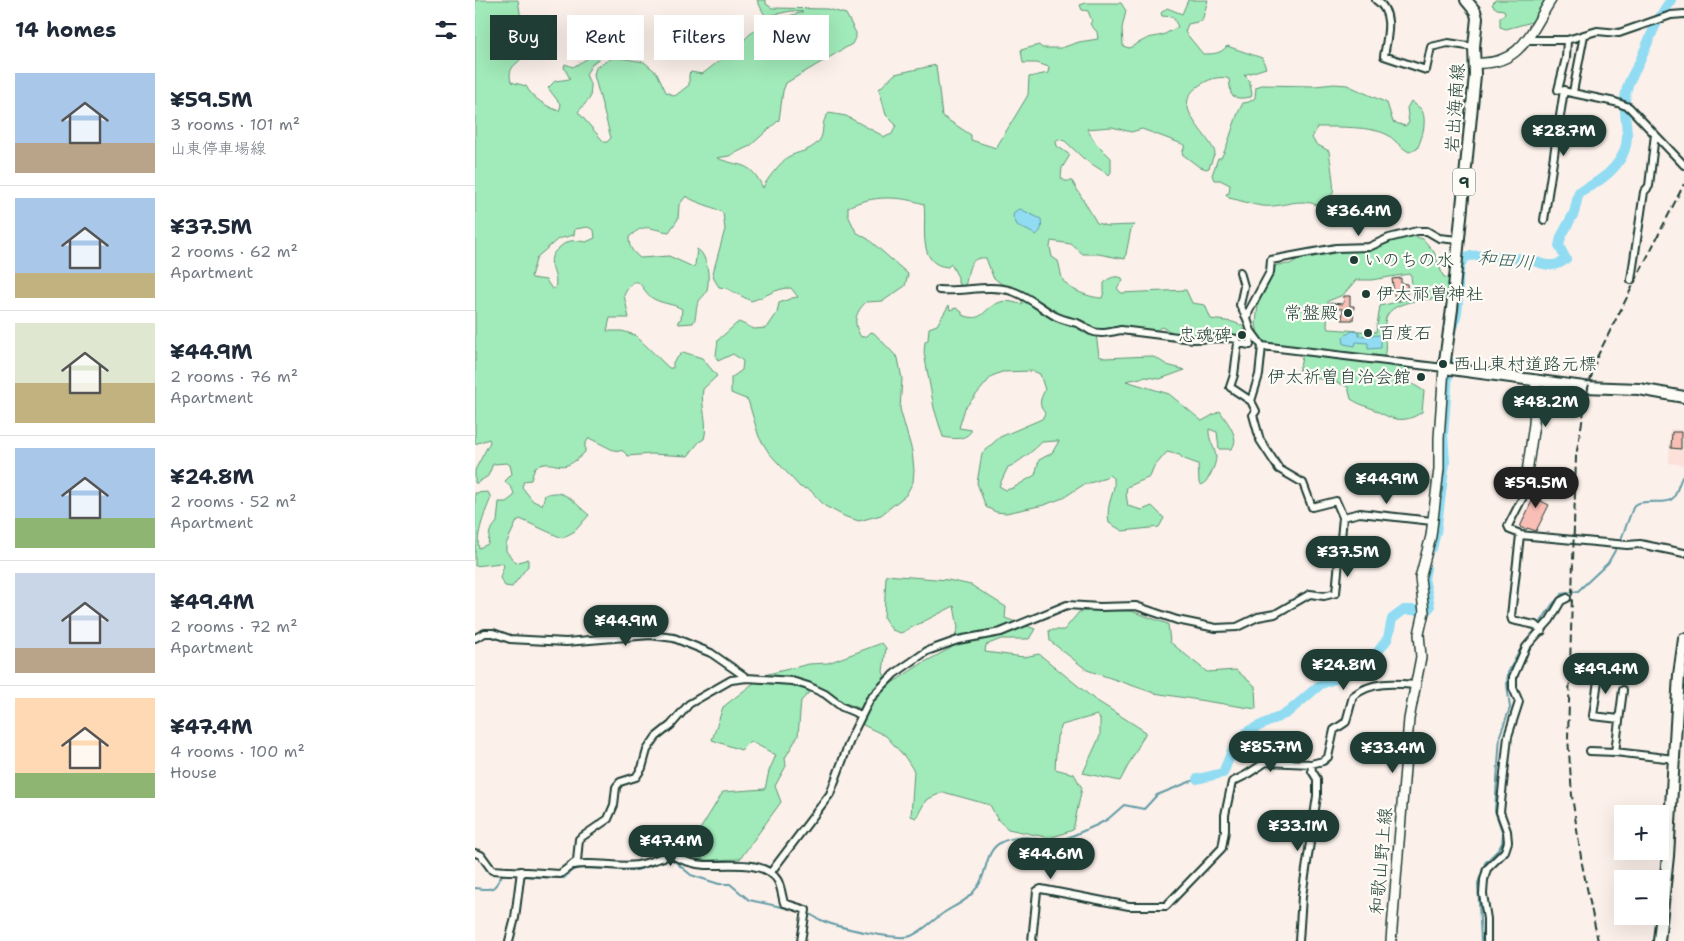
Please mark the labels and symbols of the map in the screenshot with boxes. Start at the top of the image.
street label: 岩出海南線 [1440,62,1470,154]
pin: ¥28.7M [1523,114,1605,157]
road number: 9 [1453,168,1475,196]
pin: ¥36.4M [1318,194,1400,237]
water label: 和田川 [1476,245,1536,275]
place label: いのちの水 [1364,248,1454,272]
marker: いのちの水 [1348,254,1360,266]
place label: 伊太祁曽神社 [1376,282,1484,306]
marker: 伊太祁曽神社 [1360,288,1372,300]
place label: 常盤殿 [1284,301,1338,325]
marker: 常盤殿 [1342,307,1354,319]
place label: 百度石 [1378,321,1432,345]
place label: 忠魂碑 [1178,323,1232,347]
marker: 百度石 [1362,327,1374,339]
marker: 忠魂碑 [1236,329,1248,341]
place label: 西山東村道路元標 [1453,352,1597,376]
marker: 西山東村道路元標 [1437,358,1449,370]
place label: 伊太祈曽自治会館 [1267,365,1411,389]
marker: 伊太祈曽自治会館 [1415,371,1427,383]
pin: ¥48.2M [1505,386,1587,428]
pin: ¥44.9M [1346,462,1428,505]
pin: ¥59.5M [1495,466,1577,509]
pin: ¥37.5M [1307,536,1389,578]
pin: ¥44.9M [585,604,667,647]
pin: ¥24.8M [1303,648,1385,691]
pin: ¥49.4M [1565,652,1647,695]
pin: ¥85.7M [1230,730,1312,773]
pin: ¥33.4M [1352,732,1434,774]
street label: 和歌山野上線 [1364,806,1398,916]
pin: ¥33.1M [1257,810,1339,852]
pin: ¥47.4M [630,824,712,867]
pin: ¥44.6M [1010,838,1092,880]

